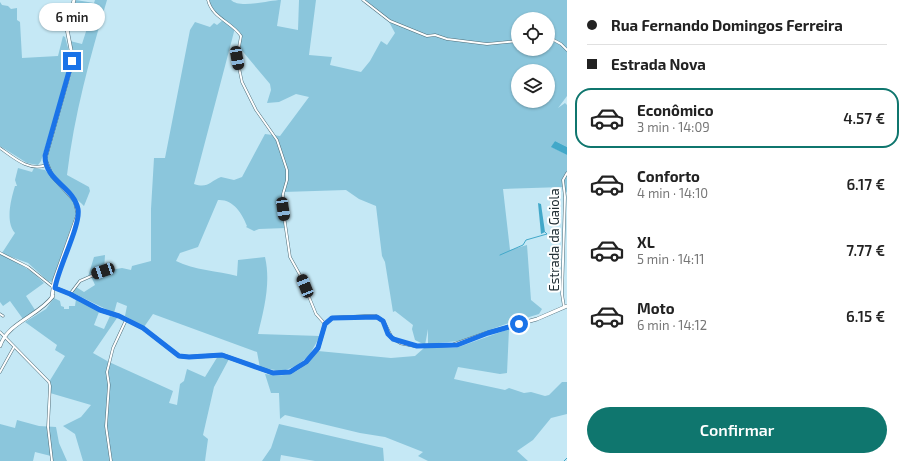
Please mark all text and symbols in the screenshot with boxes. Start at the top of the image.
callout: 6 min [39,3,105,31]
text: 6 min [56,9,88,25]
map controls [511,12,555,108]
button: locate [511,12,555,56]
text: Rua Fernando Domingos Ferreira [611,16,843,34]
car [229,45,245,71]
route end [63,52,81,70]
text: Estrada Nova [611,55,706,73]
button: layers [511,64,555,108]
icon: car [589,100,625,136]
text: Econômico [637,101,714,119]
text: 4.57 € [843,109,885,127]
text: 3 min · 14:09 [637,119,710,135]
icon: car [589,166,625,202]
text: Conforto [637,167,700,185]
text: 6.17 € [846,175,885,193]
text: 4 min · 14:10 [637,185,708,201]
street label: Estrada da Gaiola [546,188,562,292]
car [275,196,291,222]
icon: car [589,232,625,268]
text: XL [637,233,655,251]
text: 7.77 € [846,241,885,259]
text: 5 min · 14:11 [637,251,704,267]
car [90,261,116,281]
car [295,273,315,299]
icon: car [589,298,625,334]
text: Moto [637,299,675,317]
text: 6.15 € [846,307,885,325]
route start [510,315,528,333]
text: 6 min · 14:12 [637,317,707,333]
button: Confirmar [587,407,887,453]

